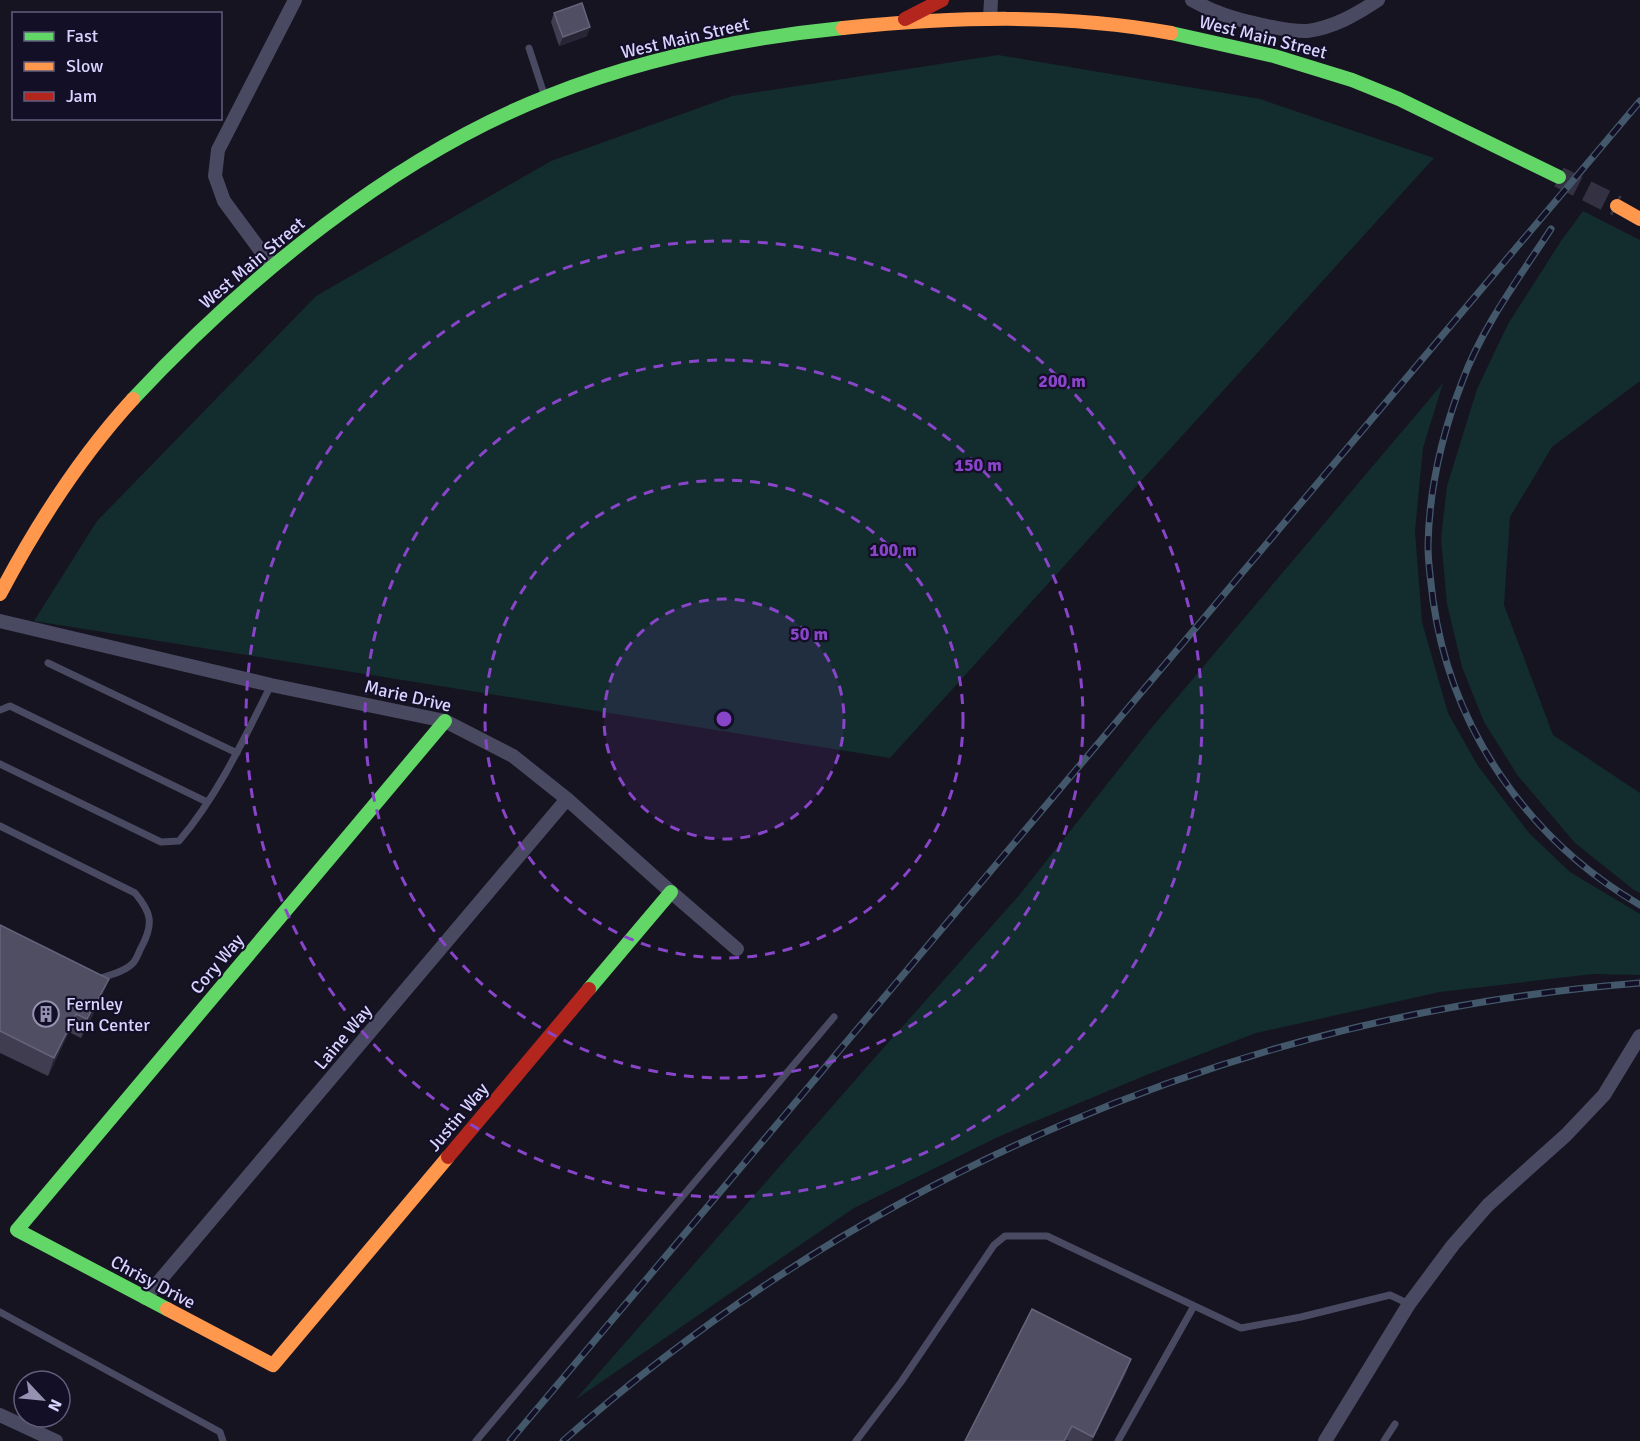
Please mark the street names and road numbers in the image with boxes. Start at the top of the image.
street label: West Main Street [1197,10,1329,64]
street label: West Main Street [619,13,751,63]
street label: West Main Street [195,212,309,314]
street label: Marie Drive [362,675,454,717]
street label: Cory Way [186,929,249,998]
street label: Laine Way [310,1000,377,1074]
street label: Justin Way [423,1078,493,1156]
street label: Chrisy Drive [107,1250,199,1314]

